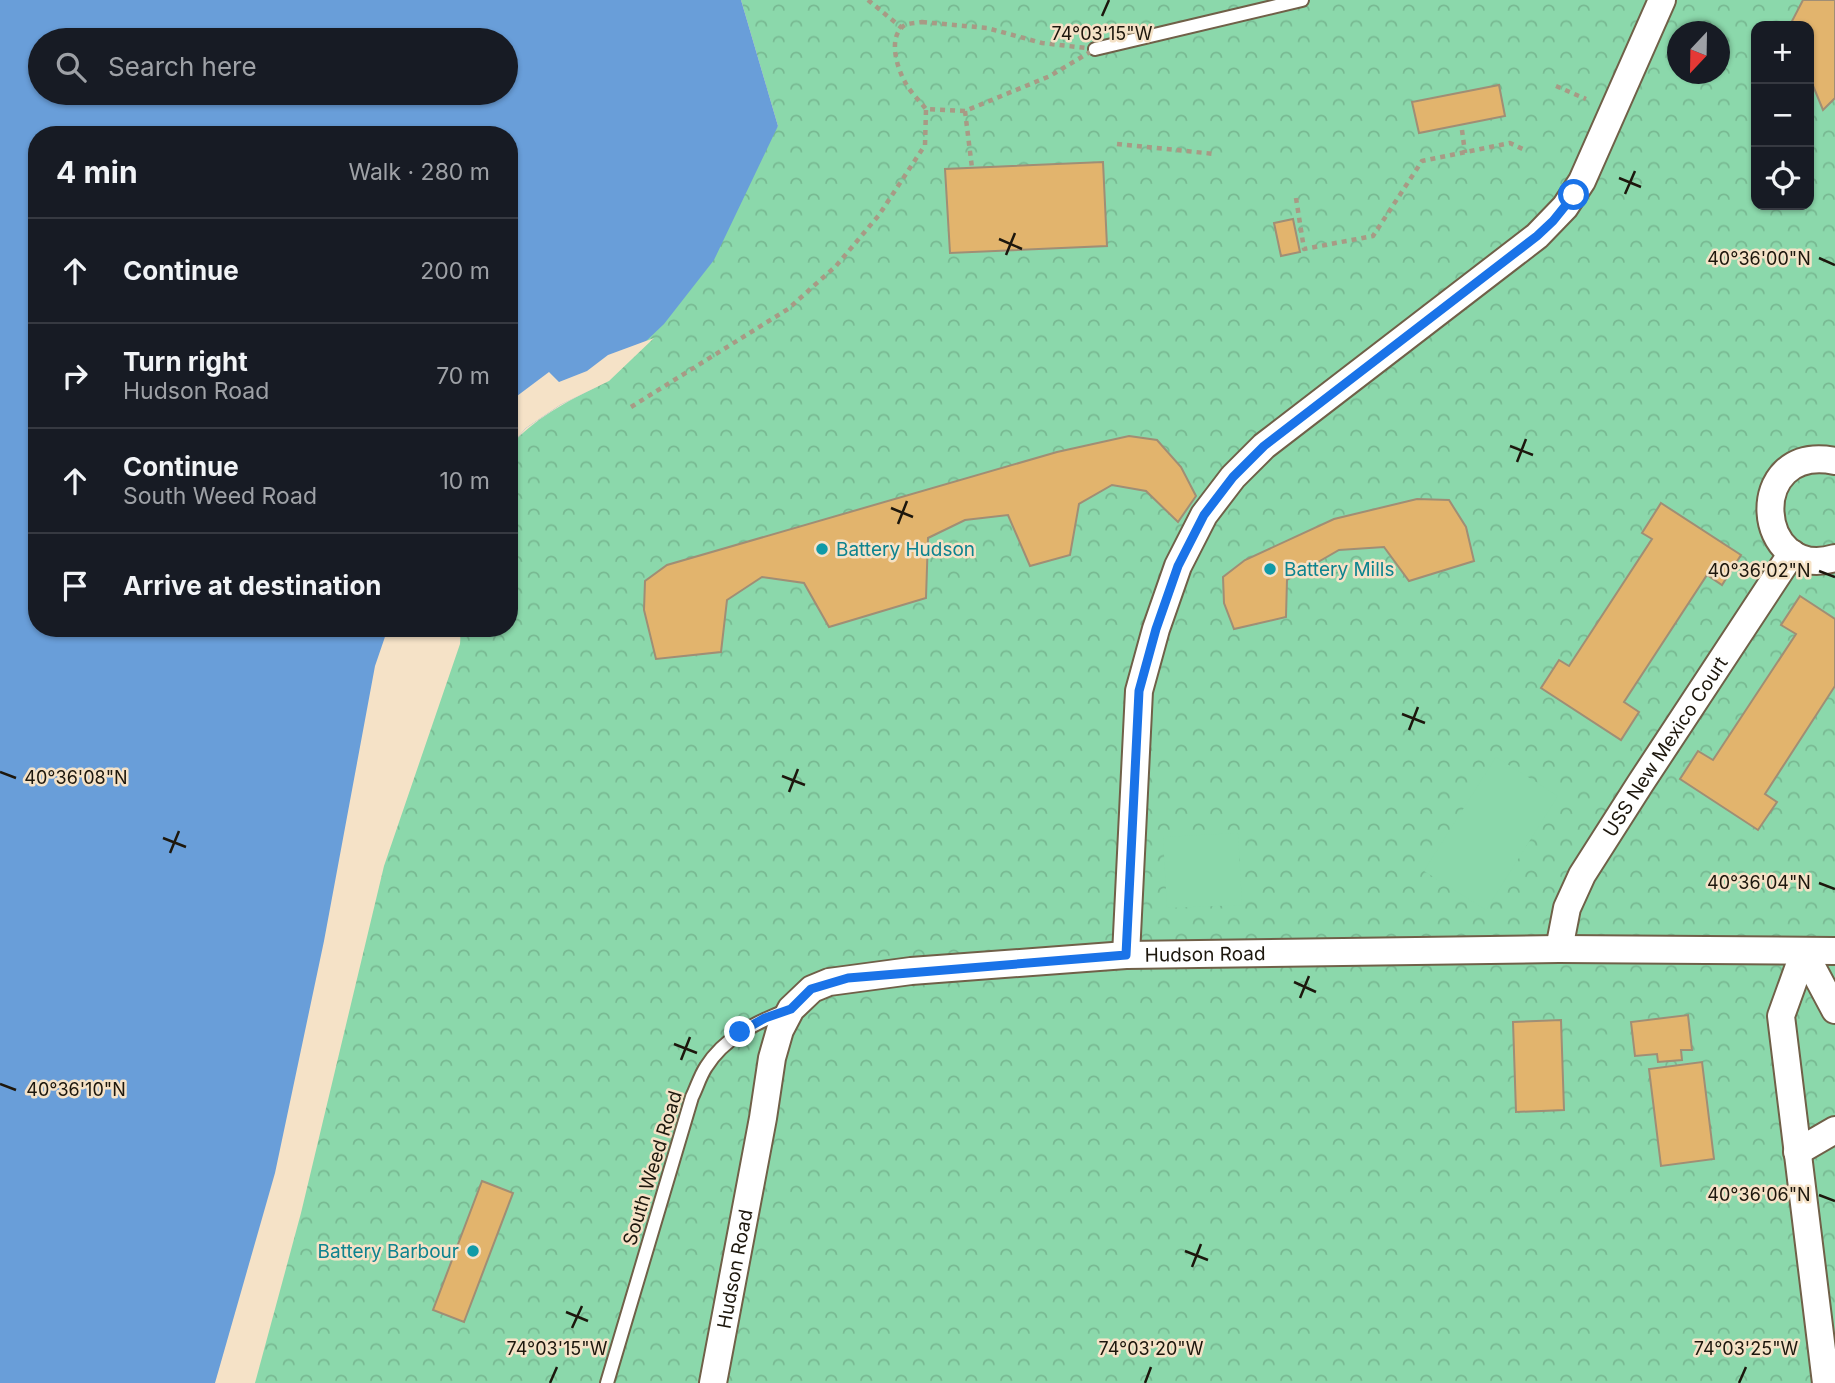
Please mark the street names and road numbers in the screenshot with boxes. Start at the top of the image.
street label: USS New Mexico Court [1598,652,1733,841]
street label: Hudson Road [1145,942,1266,967]
street label: South Weed Road [618,1088,687,1248]
street label: Hudson Road [712,1208,758,1331]

